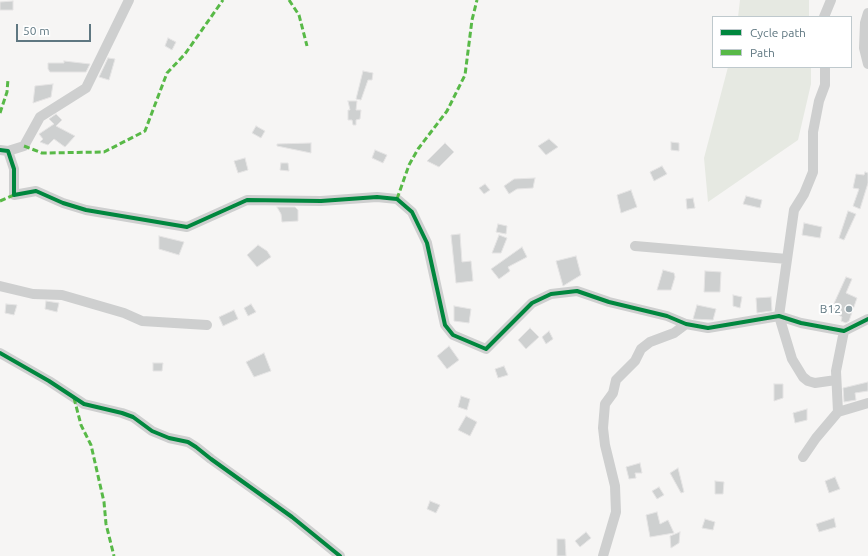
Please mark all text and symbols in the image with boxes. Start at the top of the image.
scale bar [18,16,93,42]
legend [712,16,852,68]
text: 50 m [23,24,50,37]
text: Cycle path [750,26,806,39]
text: Path [750,46,775,59]
place label: B12 [820,302,841,316]
marker: B12 [844,304,854,314]

